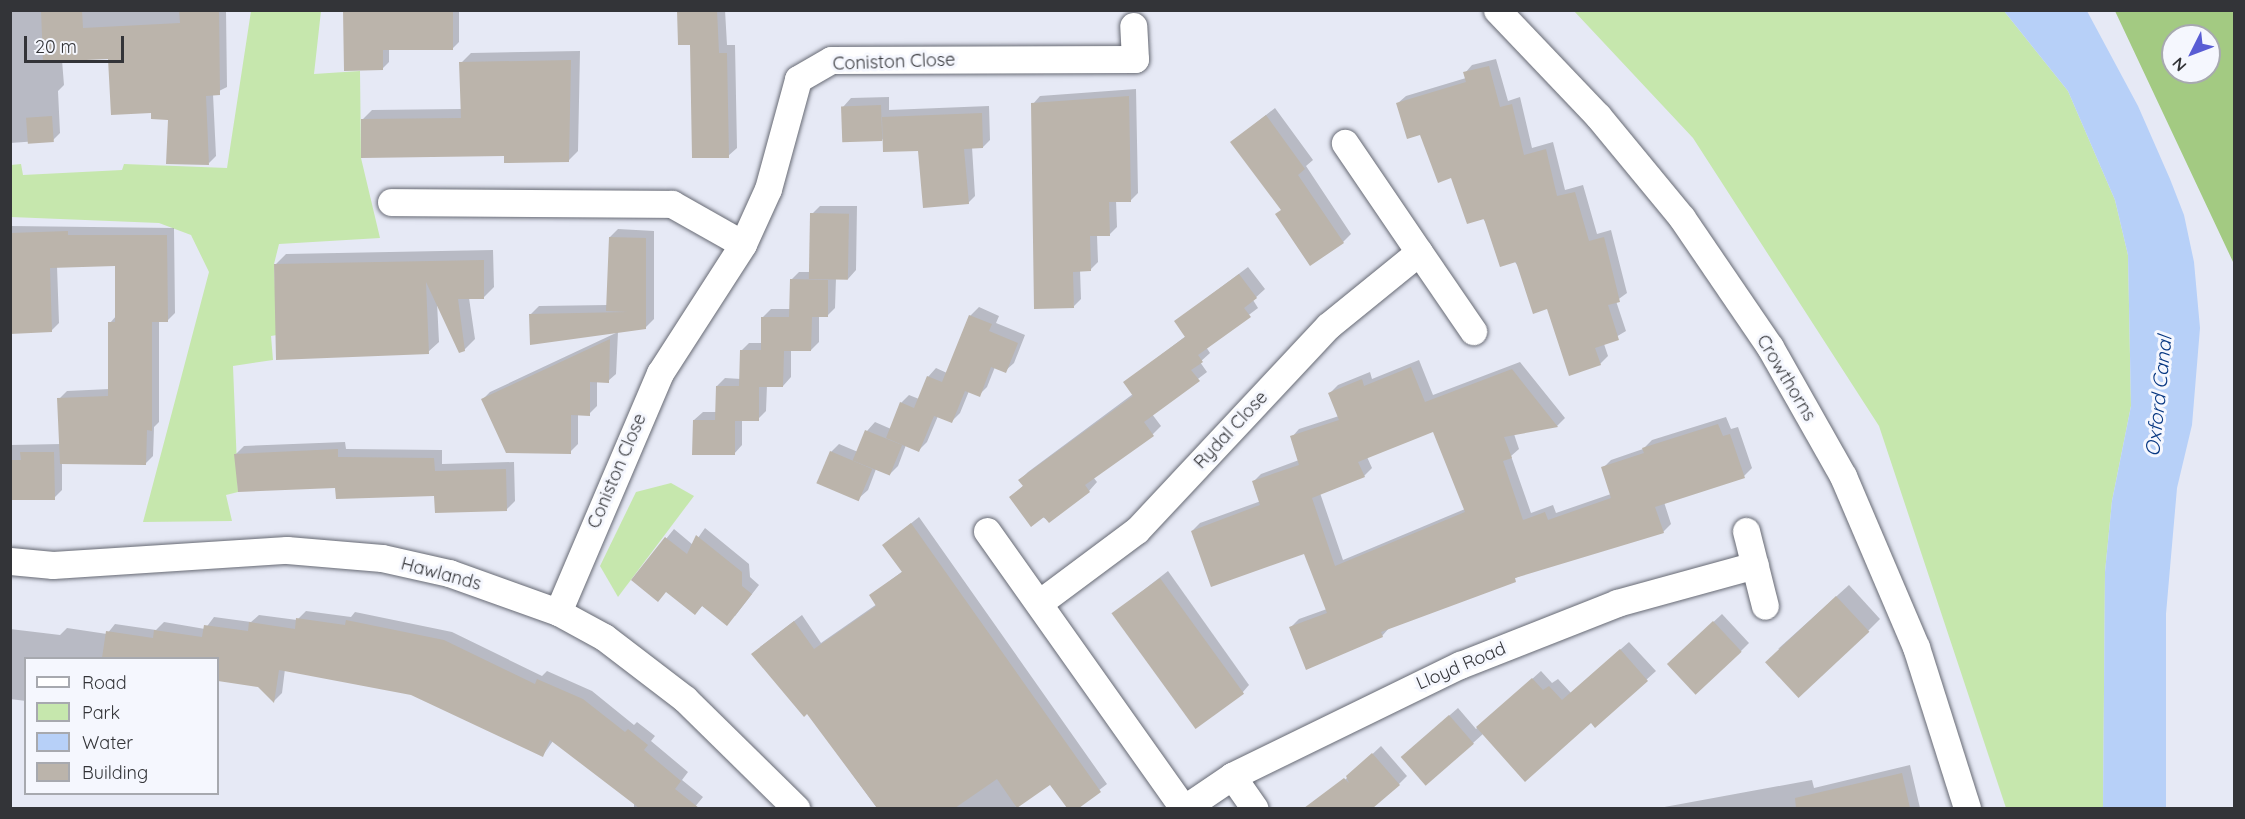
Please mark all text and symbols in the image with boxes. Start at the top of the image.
scale bar [27,24,128,62]
north arrow [2161,24,2221,84]
text: 20 m [35,35,77,58]
street label: Coniston Close [832,49,956,75]
text: N [2168,54,2190,76]
street label: Crowthorns [1752,331,1820,425]
water label: Oxford Canal [2140,334,2176,458]
street label: Rydal Close [1190,387,1272,473]
street label: Coniston Close [583,410,651,532]
street label: Hawlands [399,553,483,595]
street label: Lloyd Road [1413,637,1509,695]
legend [24,657,219,795]
text: Road [82,671,127,694]
text: Park [82,701,120,724]
text: Water [82,731,133,754]
text: Building [82,761,148,784]

